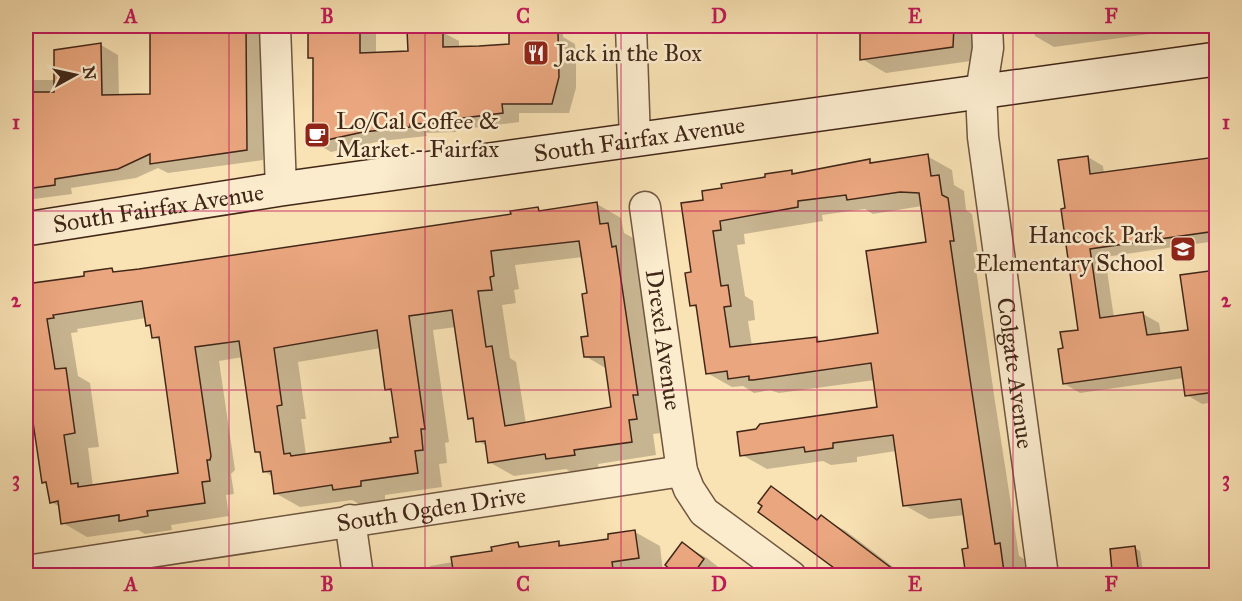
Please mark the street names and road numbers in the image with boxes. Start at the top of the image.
street label: South Fairfax Avenue [532,110,747,169]
street label: South Fairfax Avenue [51,177,266,240]
street label: Drexel Avenue [639,267,688,412]
street label: Colgate Avenue [990,296,1040,451]
street label: South Ogden Drive [335,480,528,538]

